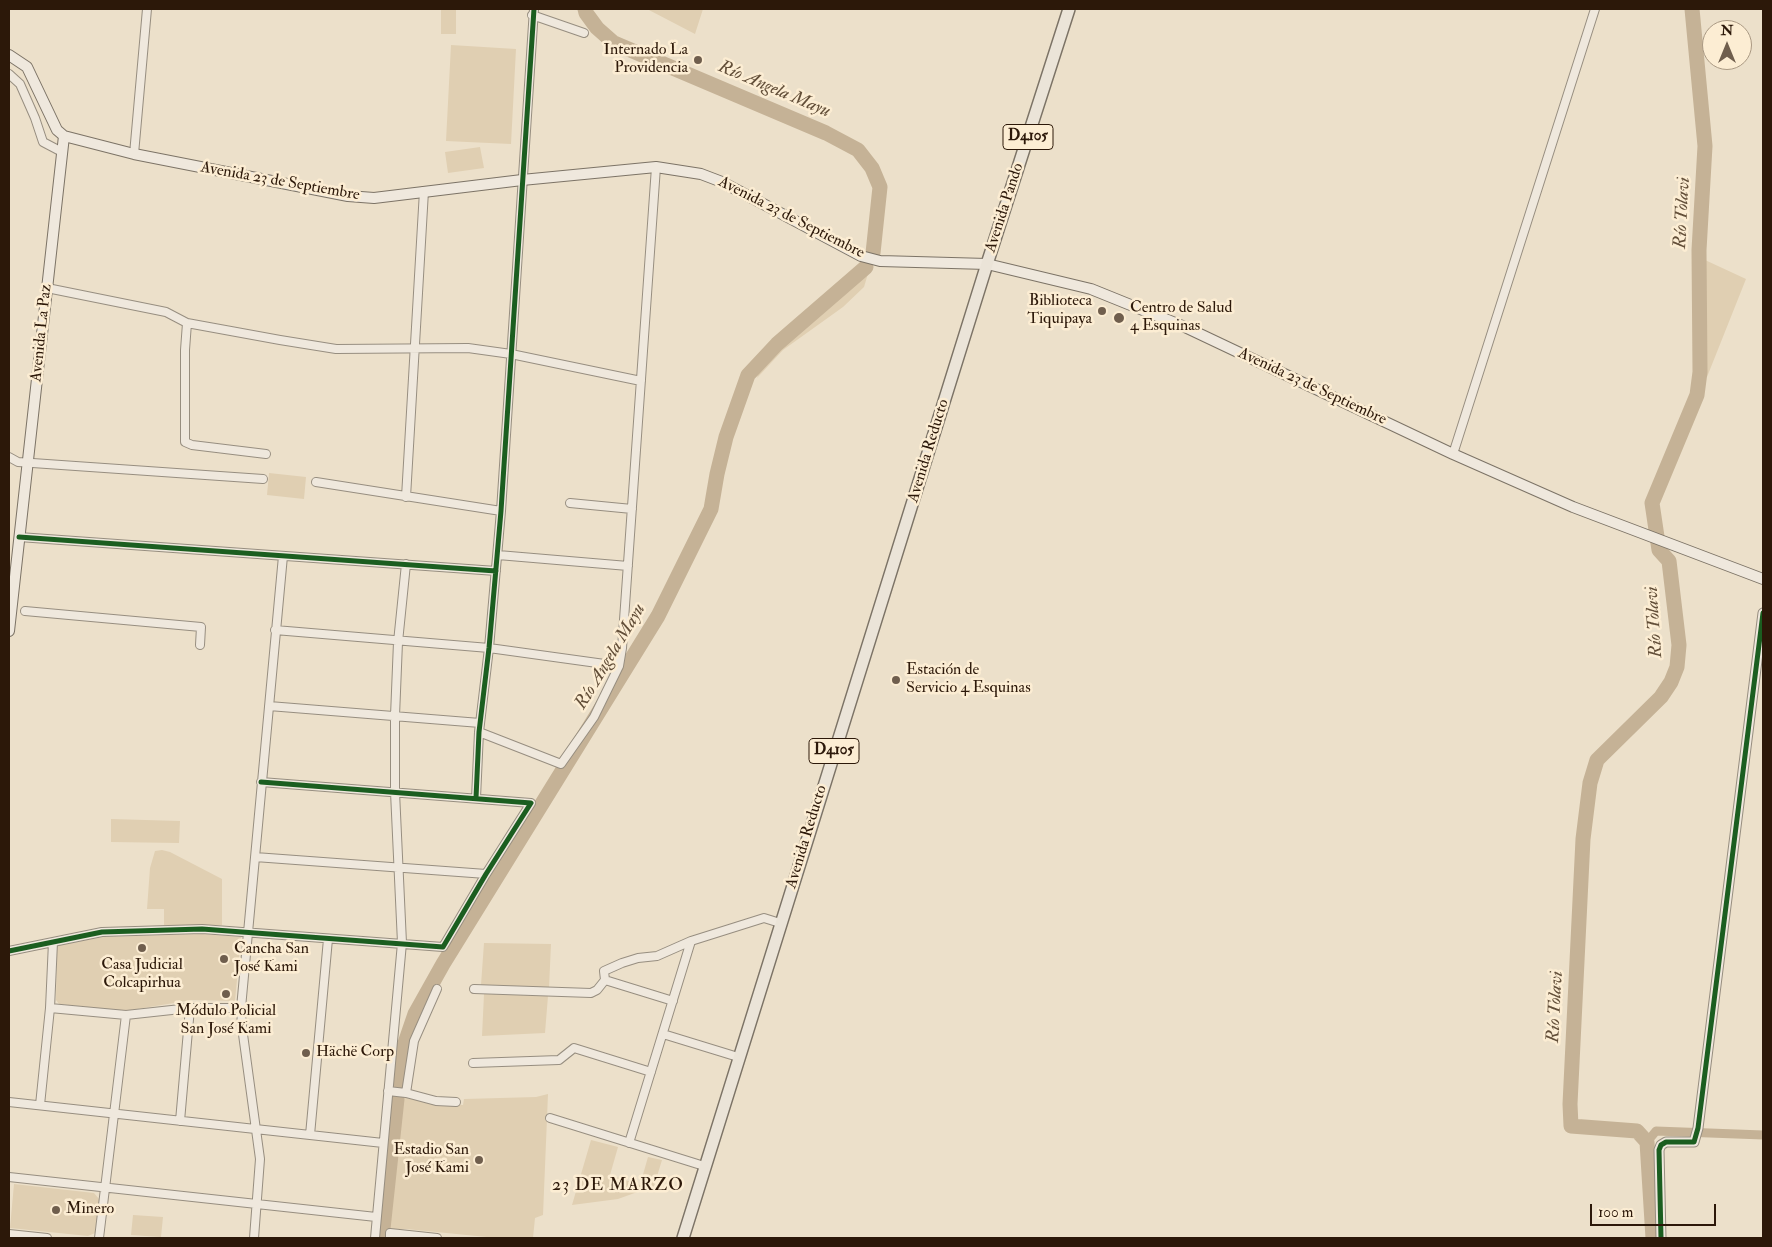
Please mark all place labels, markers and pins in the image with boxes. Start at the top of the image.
place label: Internado La Providencia [604,41,688,79]
marker: Internado La Providencia [692,54,704,66]
place label: Biblioteca Tiquipaya [1027,292,1092,330]
place label: Centro de Salud 4 Esquinas [1130,299,1232,337]
marker: Biblioteca Tiquipaya [1096,305,1108,317]
marker: Centro de Salud 4 Esquinas [1112,311,1126,325]
place label: Estación de Servicio 4 Esquinas [906,661,1031,699]
marker: Estación de Servicio 4 Esquinas [890,674,902,686]
place label: Cancha San José Kami [234,940,309,978]
marker: Casa Judicial Colcapirhua [136,942,148,954]
marker: Cancha San José Kami [218,953,230,965]
place label: Casa Judicial Colcapirhua [101,956,183,994]
marker: Módulo Policial San José Kami [220,988,232,1000]
place label: Módulo Policial San José Kami [176,1002,276,1040]
place label: Hächë Corp [316,1043,394,1063]
marker: Hächë Corp [300,1047,312,1059]
place label: Estadio San José Kami [393,1141,469,1179]
marker: Estadio San José Kami [473,1154,485,1166]
place label: Minero [66,1200,114,1220]
marker: Minero [50,1204,62,1216]

